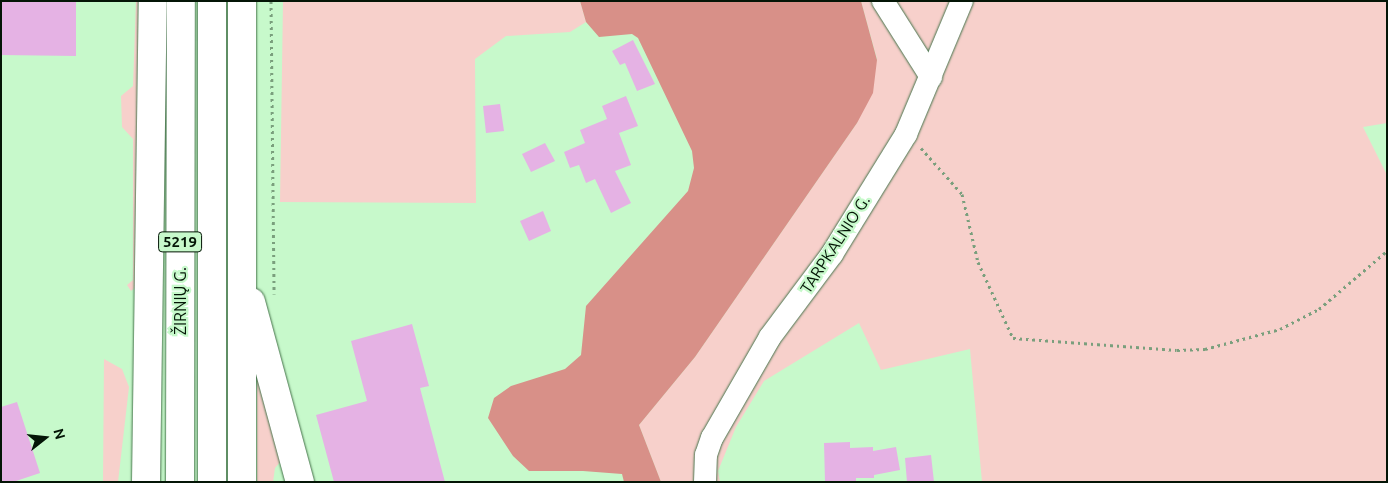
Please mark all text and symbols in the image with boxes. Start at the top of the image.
street label: TARPKALNIO G. [796,191,874,297]
road number: 5219 [158,230,202,254]
street label: ŽIRNIŲ G. [170,267,190,335]
north arrow [20,413,70,463]
text: N [50,427,69,441]

